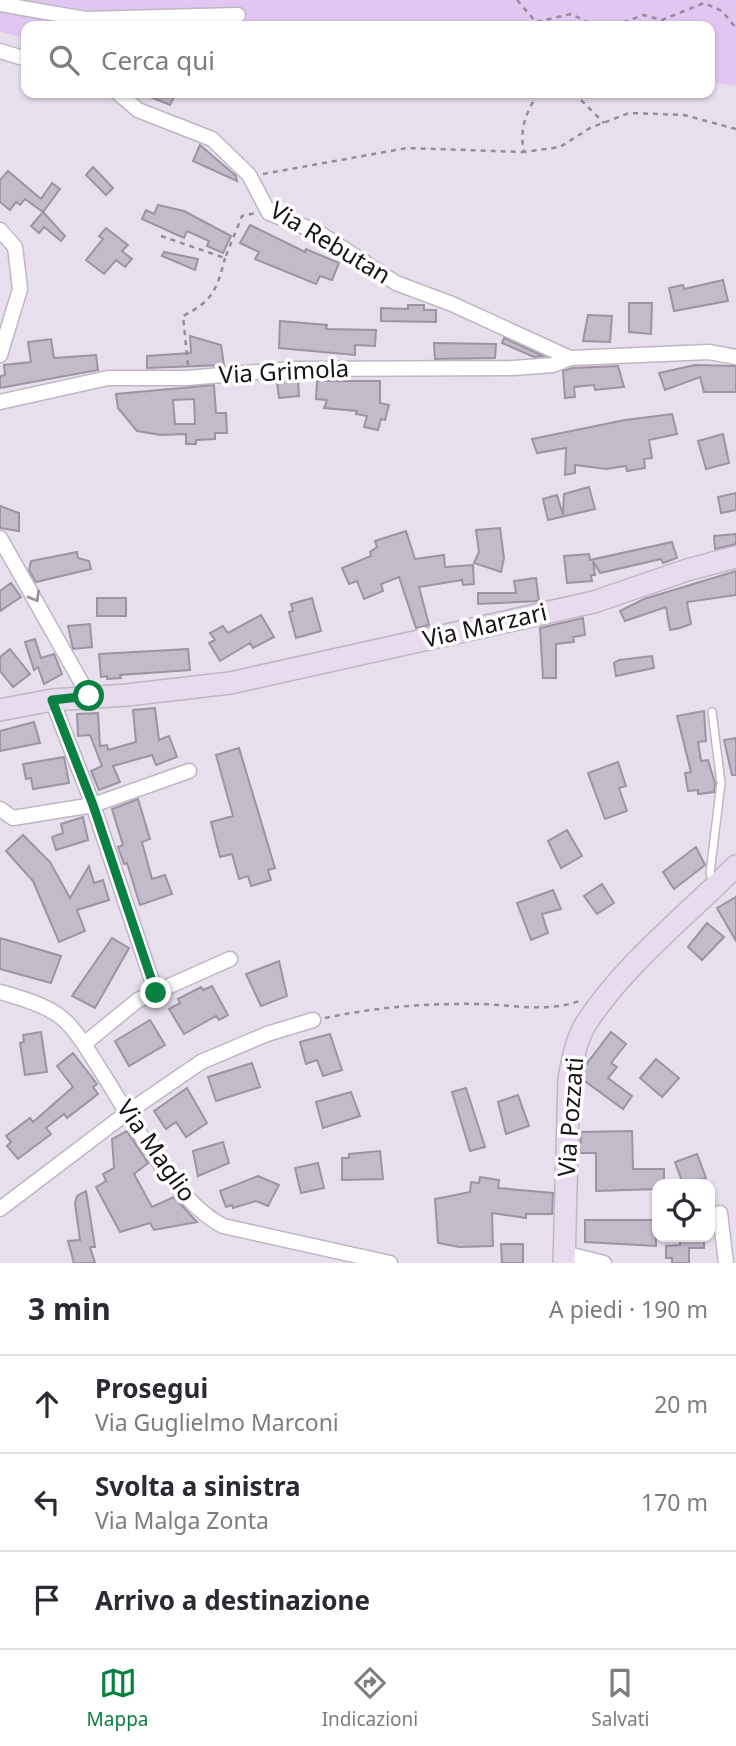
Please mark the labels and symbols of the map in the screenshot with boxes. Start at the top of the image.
street label: Via Rebutan [264,193,397,291]
street label: Via Grimola [218,351,350,390]
one-way arrow [27,589,40,602]
street label: Via Marzari [419,594,550,655]
route start [73,680,104,711]
route end [140,977,171,1008]
street label: Via Pozzati [549,1056,590,1178]
street label: Via Maglio [110,1093,204,1208]

